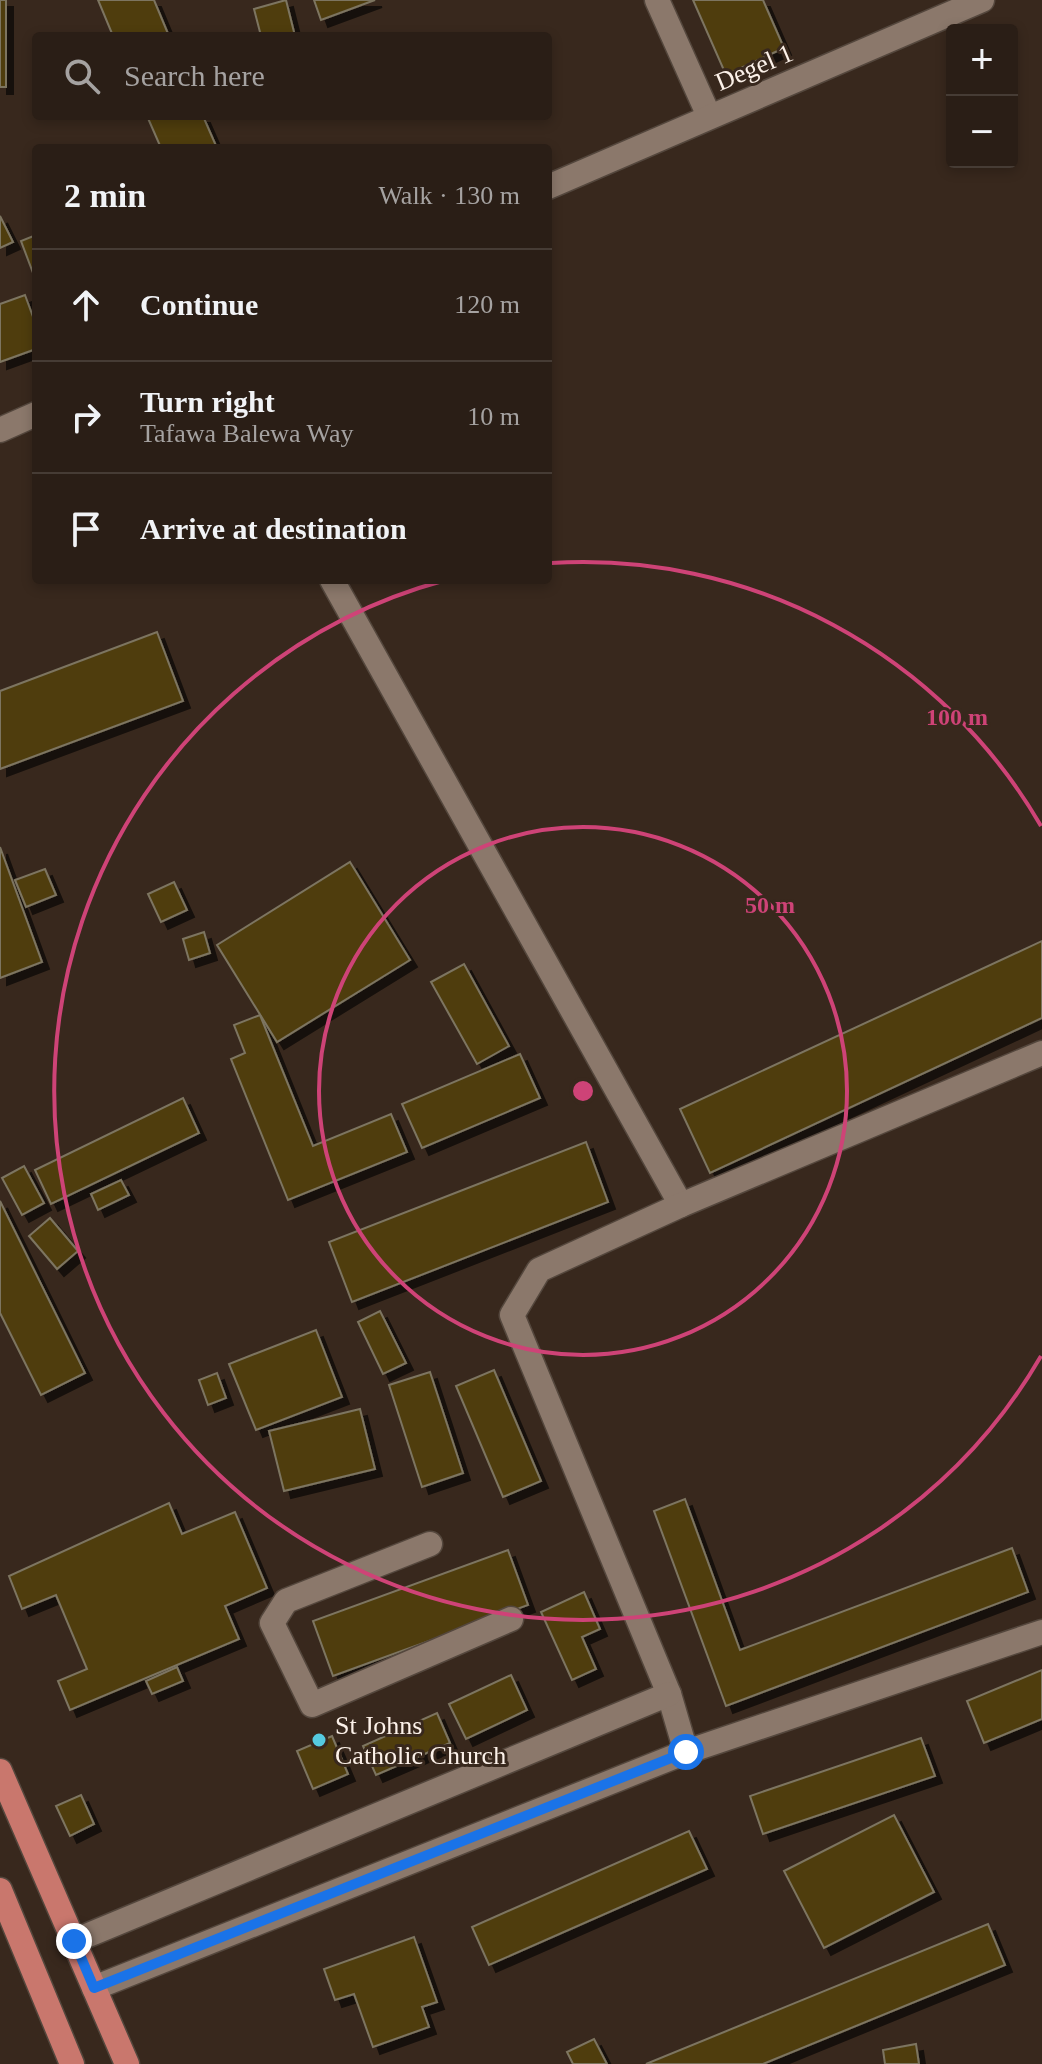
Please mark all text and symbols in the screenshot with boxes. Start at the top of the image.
map controls [946,24,1018,168]
button: + [946,24,1018,96]
search box [32,32,552,120]
street label: Degel 1 [711,38,797,97]
icon: search [60,54,104,98]
text: Search here [124,59,265,92]
button: − [946,96,1018,168]
text: 2 min [64,177,146,214]
text: Walk · 130 m [378,181,520,210]
icon: ahead [64,283,108,327]
text: Continue [140,288,258,321]
text: 120 m [454,290,520,319]
text: Turn right [140,385,275,418]
icon: right [64,395,108,439]
text: 10 m [467,402,520,431]
text: Tafawa Balewa Way [140,419,354,448]
icon: arrive [64,507,108,551]
text: Arrive at destination [140,512,407,545]
text: 100 m [926,704,988,730]
text: 50 m [745,892,795,918]
centre of rings [569,1077,597,1105]
place label: St Johns Catholic Church [335,1711,506,1770]
marker: St Johns Catholic Church [310,1731,328,1749]
route start [668,1734,704,1770]
route end [56,1923,92,1959]

